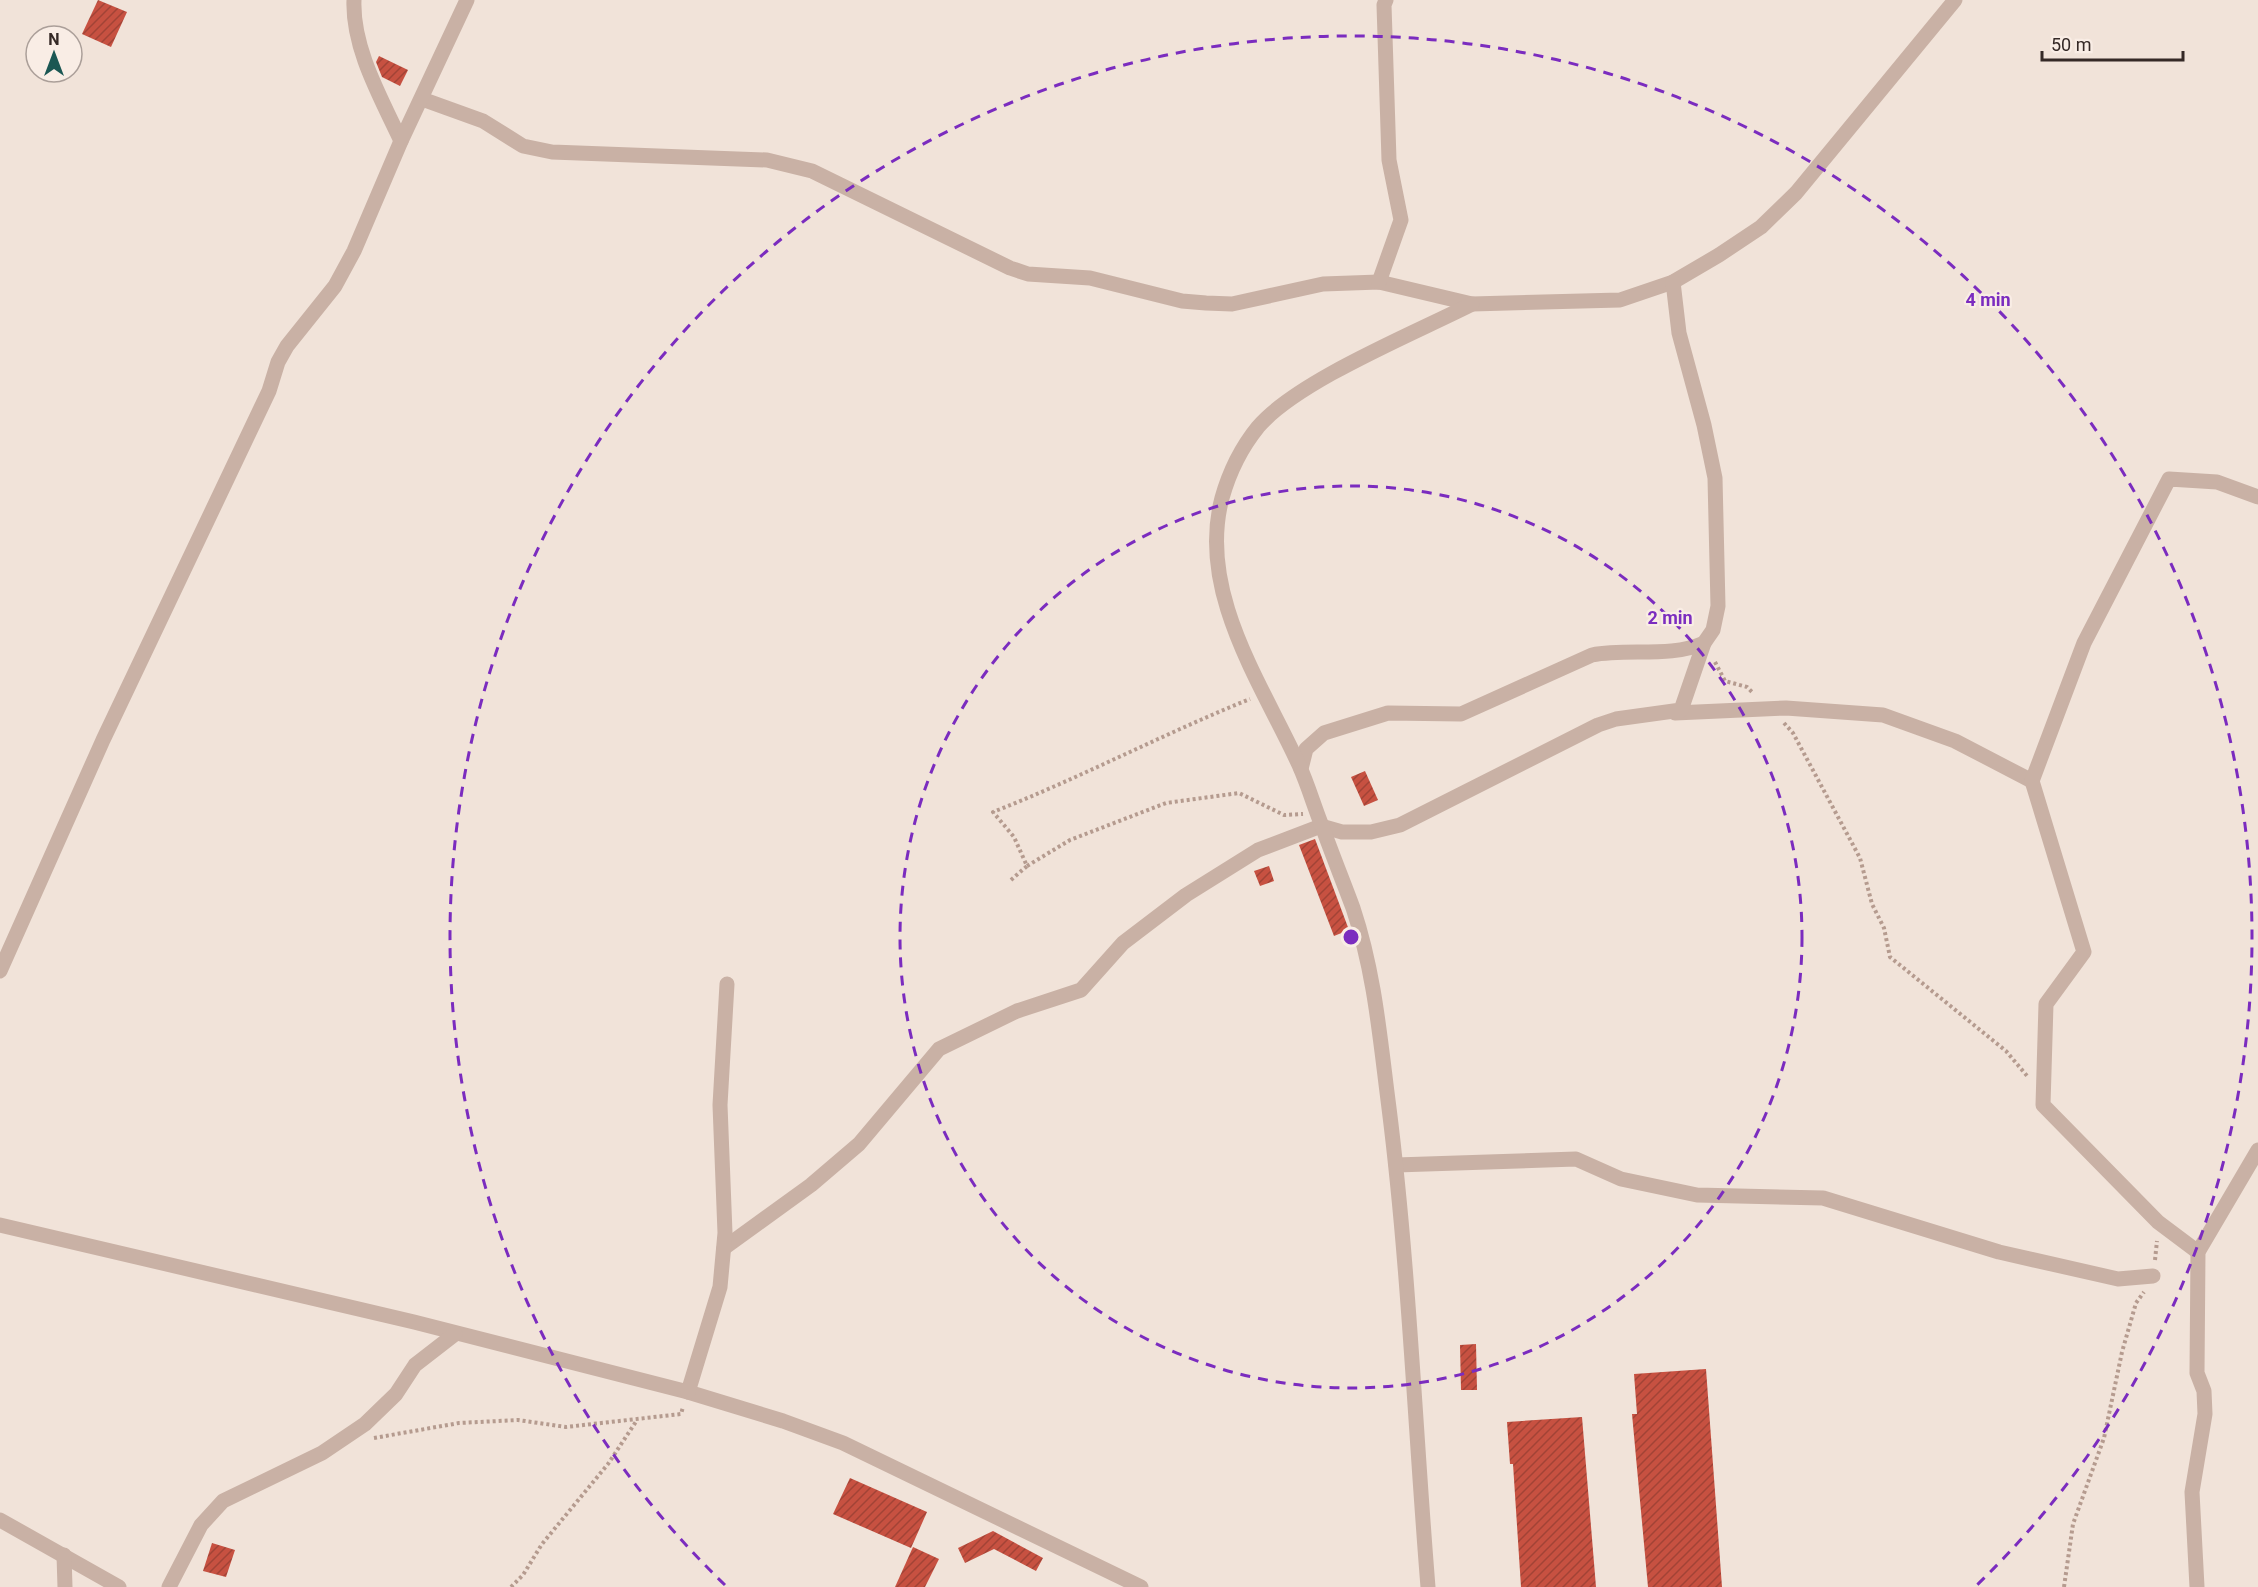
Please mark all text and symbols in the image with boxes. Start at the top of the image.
north arrow [24,24,84,84]
scale bar [2042,24,2183,62]
text: N [48,30,60,49]
text: 50 m [2051,34,2091,55]
text: 4 min [1965,289,2011,310]
text: 2 min [1647,607,1693,628]
centre of rings [1341,927,1361,947]

